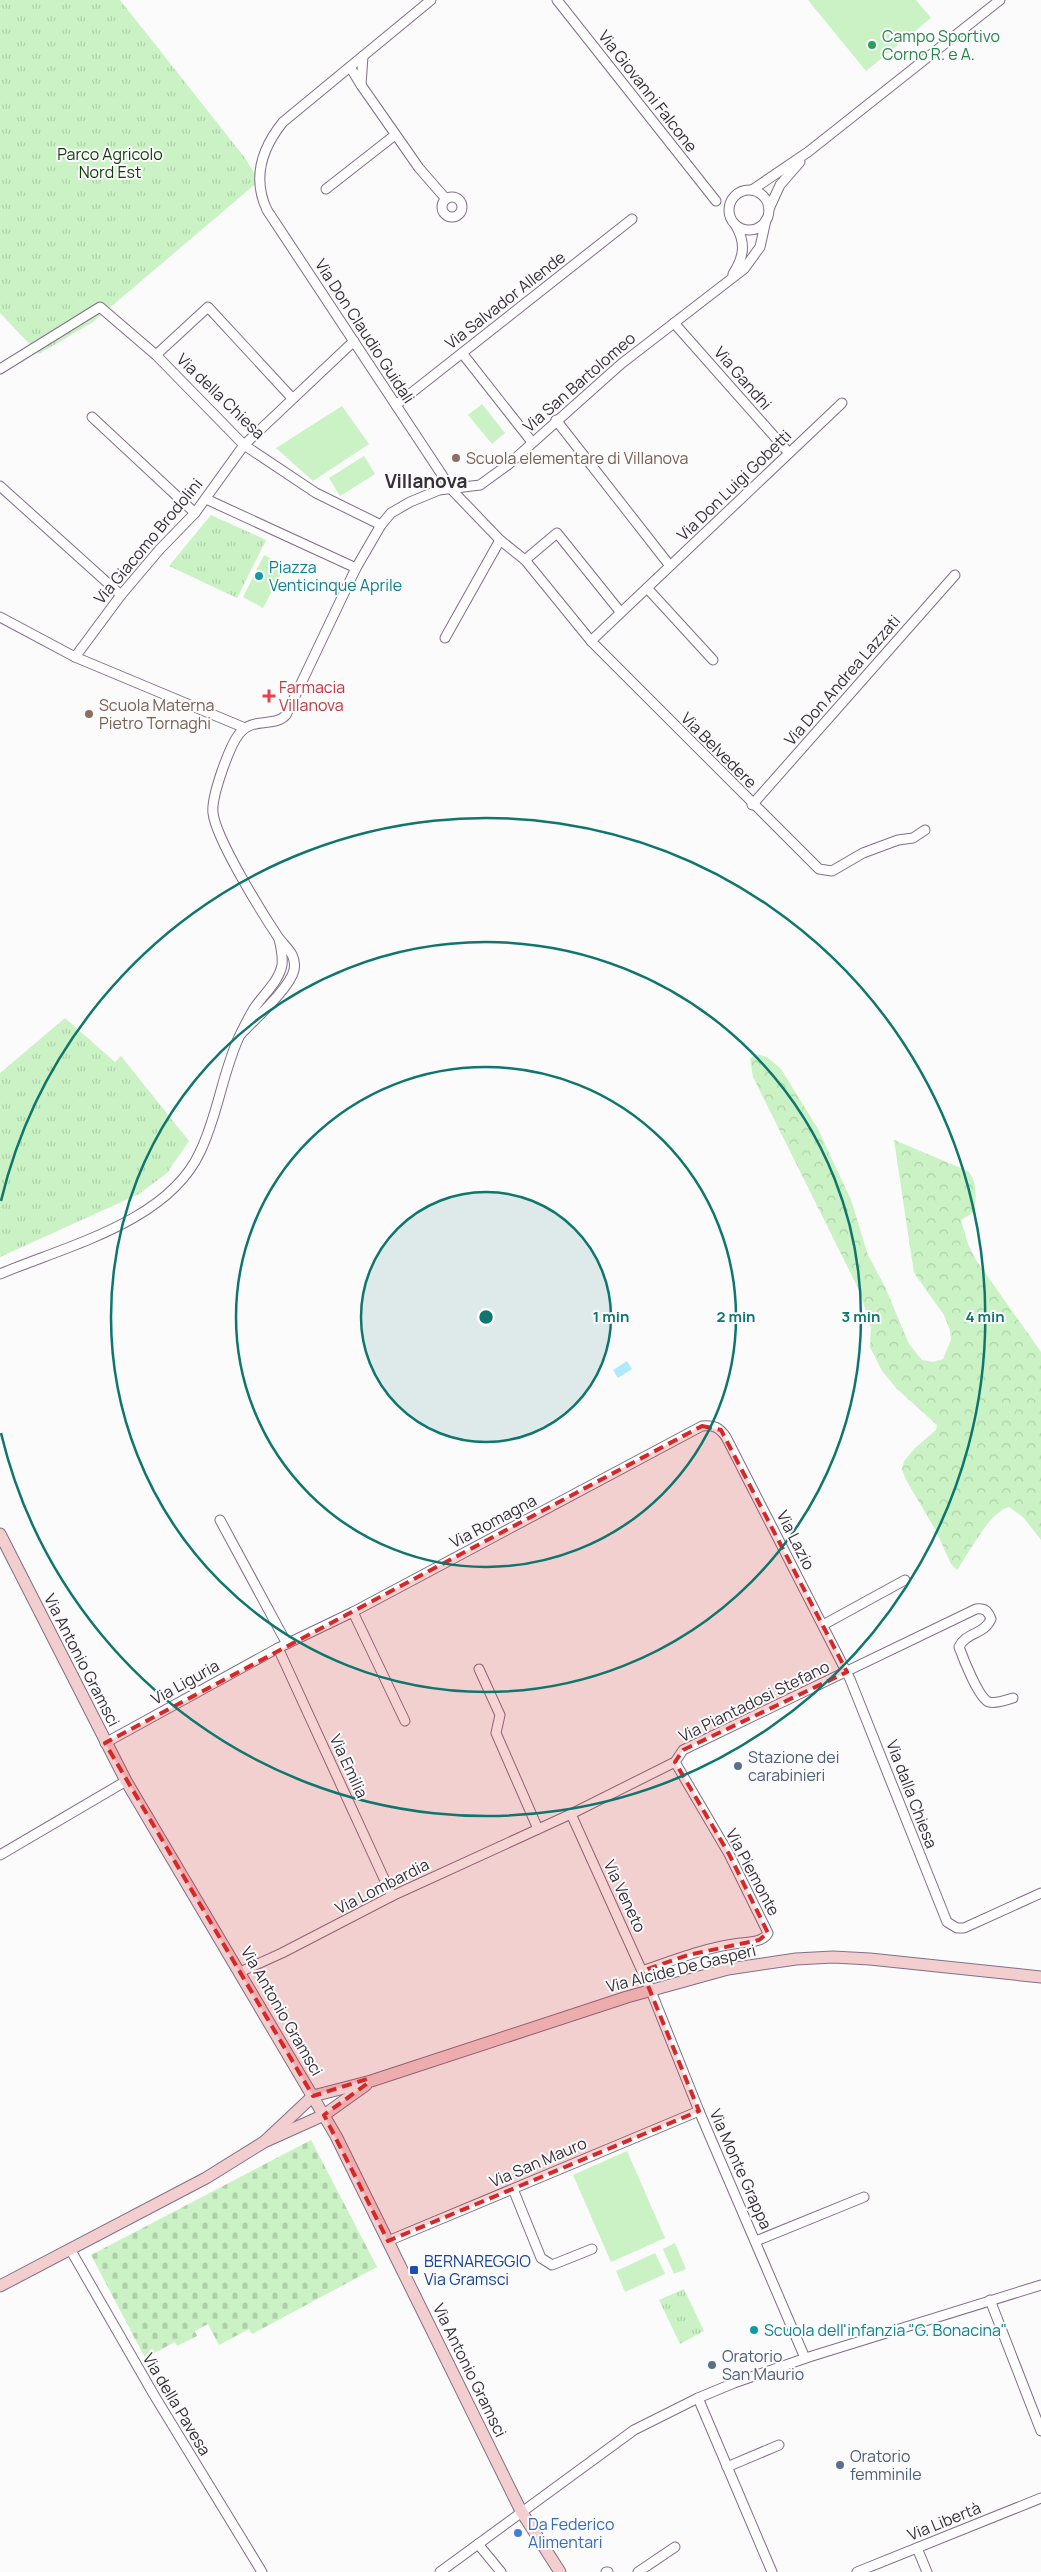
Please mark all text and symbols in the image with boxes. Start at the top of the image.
place label: Campo Sportivo Corno R. e A. [882,25,1000,65]
street label: Via Giovanni Falcone [593,26,703,156]
marker: Campo Sportivo Corno R. e A. [866,39,878,51]
park label: Parco Agricolo Nord Est [57,143,163,183]
street label: Via Salvador Allende [440,246,570,354]
street label: Via Don Claudio Guidali [310,255,420,407]
street label: Via San Bartolomeo [518,327,640,437]
street label: Via Gandhi [709,342,777,414]
street label: Via della Chiesa [172,348,270,444]
street label: Via Don Luigi Gobetti [672,425,796,545]
place label: Scuola elementare di Villanova [466,447,688,469]
marker: Scuola elementare di Villanova [450,452,462,464]
district label: Villanova [385,468,467,494]
street label: Via Giacomo Brodolini [89,473,207,609]
place label: Piazza Venticinque Aprile [269,556,402,596]
marker: Piazza Venticinque Aprile [253,570,265,582]
street label: Via Don Andrea Lazzati [779,610,905,750]
place label: Farmacia Villanova [279,676,345,716]
marker: Farmacia Villanova [263,690,275,702]
place label: Scuola Materna Pietro Tornaghi [99,694,214,734]
street label: Via Belvedere [676,707,762,793]
marker: Scuola Materna Pietro Tornaghi [83,708,95,720]
text: 1 min [593,1306,629,1327]
text: 2 min [716,1306,756,1327]
text: 3 min [842,1306,880,1327]
text: 4 min [965,1306,1005,1327]
centre of rings [477,1308,495,1326]
street label: Via Romagna [446,1489,540,1553]
street label: Via Lazio [772,1507,820,1573]
street label: Via Antonio Gramsci [39,1590,125,1730]
street label: Via Liguria [147,1654,223,1710]
street label: Via Piantadosi Stefano [675,1655,833,1747]
street label: Via Emilia [325,1731,373,1801]
street label: Via dalla Chiesa [881,1737,943,1851]
place label: Stazione dei carabinieri [748,1746,839,1786]
marker: Stazione dei carabinieri [732,1760,744,1772]
street label: Via Piemonte [721,1825,785,1919]
street label: Via Lombardia [331,1853,433,1919]
street label: Via Veneto [599,1856,651,1936]
street label: Via Alcide De Gasperi [604,1939,758,1997]
street label: Via Antonio Gramsci [236,1942,328,2080]
street label: Via Monte Grappa [705,2105,777,2233]
street label: Via San Mauro [486,2132,590,2192]
place label: BERNAREGGIO Via Gramsci [424,2250,531,2290]
marker: BERNAREGGIO Via Gramsci [408,2264,420,2276]
street label: Via Antonio Gramsci [428,2299,512,2441]
place label: Scuola dell'infanzia "G. Bonacina" [764,2319,1007,2341]
marker: Scuola dell'infanzia "G. Bonacina" [748,2324,760,2336]
place label: Oratorio San Maurio [722,2345,804,2385]
street label: Via della Pavesa [138,2349,216,2459]
marker: Oratorio San Maurio [706,2359,718,2371]
place label: Oratorio femminile [850,2445,922,2485]
marker: Oratorio femminile [834,2459,846,2471]
street label: Via Libertà [904,2496,984,2546]
place label: Da Federico Alimentari [528,2513,614,2553]
marker: Da Federico Alimentari [512,2527,524,2539]

